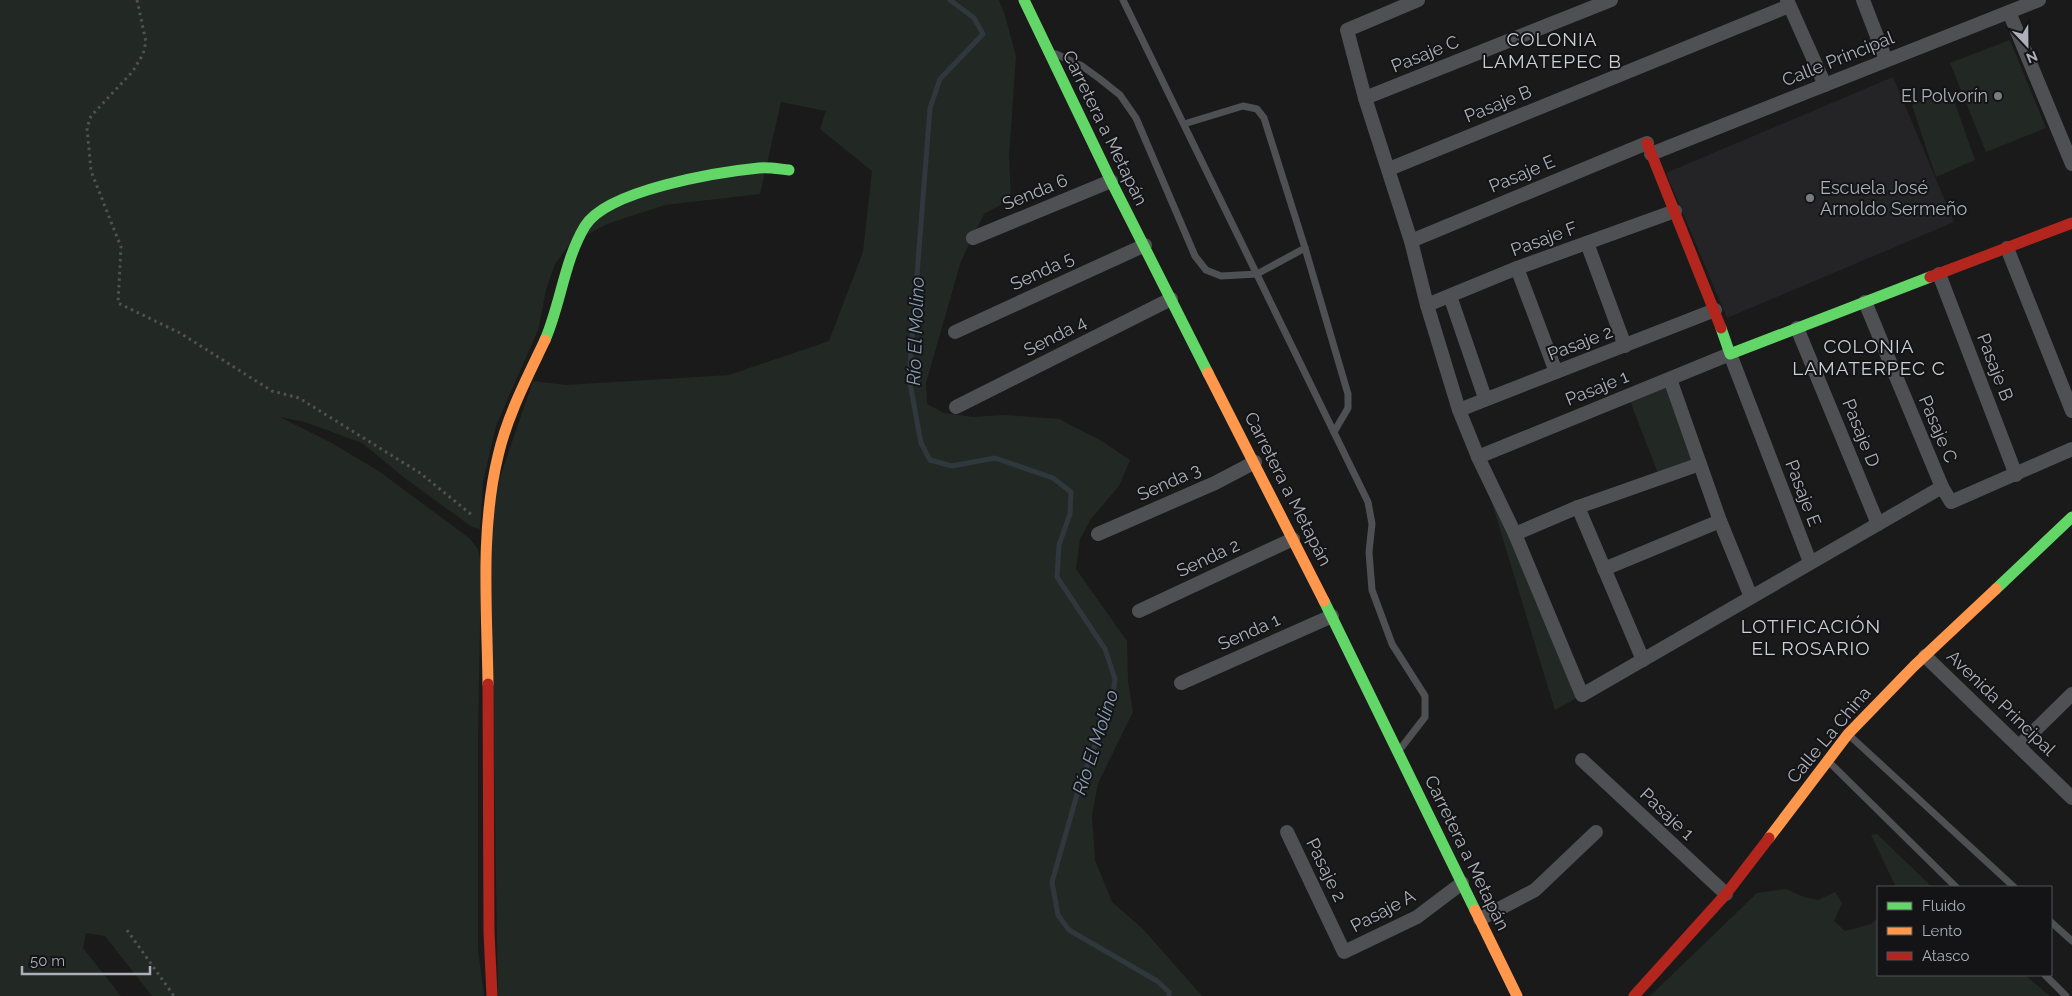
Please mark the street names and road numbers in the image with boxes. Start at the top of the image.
street label: Calle Principal [1779,27,1897,90]
street label: Pasaje C [1388,31,1462,77]
street label: Carretera a Metapán [1059,47,1152,209]
street label: Pasaje B [1461,81,1534,126]
street label: Pasaje E [1486,150,1558,197]
street label: Senda 6 [999,169,1071,214]
street label: Pasaje F [1508,217,1580,260]
street label: Senda 5 [1007,247,1077,294]
street label: Senda 4 [1020,311,1090,360]
street label: Pasaje 2 [1544,321,1615,365]
street label: Pasaje B [1973,330,2018,404]
street label: Pasaje 1 [1562,365,1632,410]
street label: Pasaje C [1915,392,1962,466]
street label: Pasaje D [1838,396,1885,470]
street label: Carretera a Metapán [1241,408,1336,569]
street label: Pasaje E [1781,457,1826,529]
street label: Senda 3 [1134,458,1204,505]
street label: Senda 2 [1173,534,1243,581]
street label: Senda 1 [1215,609,1283,654]
street label: Avenida Principal [1943,645,2060,760]
street label: Calle La China [1782,682,1875,787]
street label: Carretera a Metapán [1421,772,1514,934]
street label: Pasaje 1 [1636,783,1699,844]
street label: Pasaje 2 [1302,835,1351,905]
street label: Pasaje A [1347,885,1419,936]

